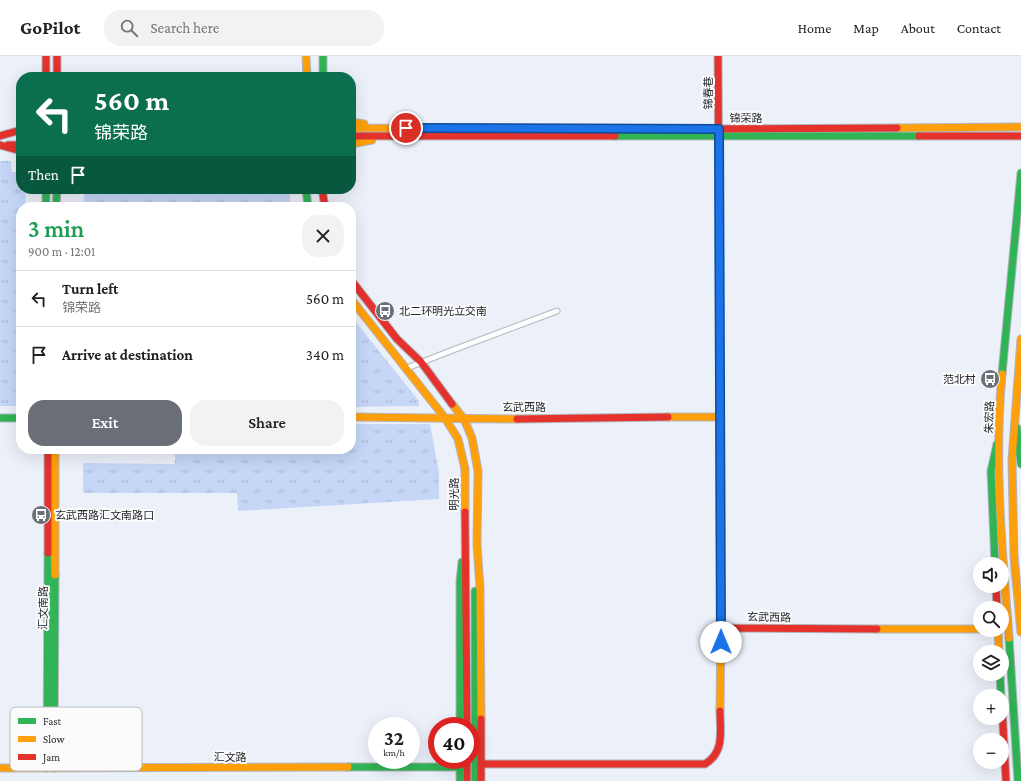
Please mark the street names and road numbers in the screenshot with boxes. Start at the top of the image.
street label: 锦春巷 [702,77,714,110]
street label: 锦荣路 [730,112,763,124]
street label: 朱宏路 [982,400,996,434]
street label: 玄武西路 [502,401,546,413]
street label: 明光路 [448,478,460,511]
street label: 汇文南路 [37,586,49,630]
street label: 玄武西路 [747,611,791,623]
street label: 汇文路 [214,751,247,763]

